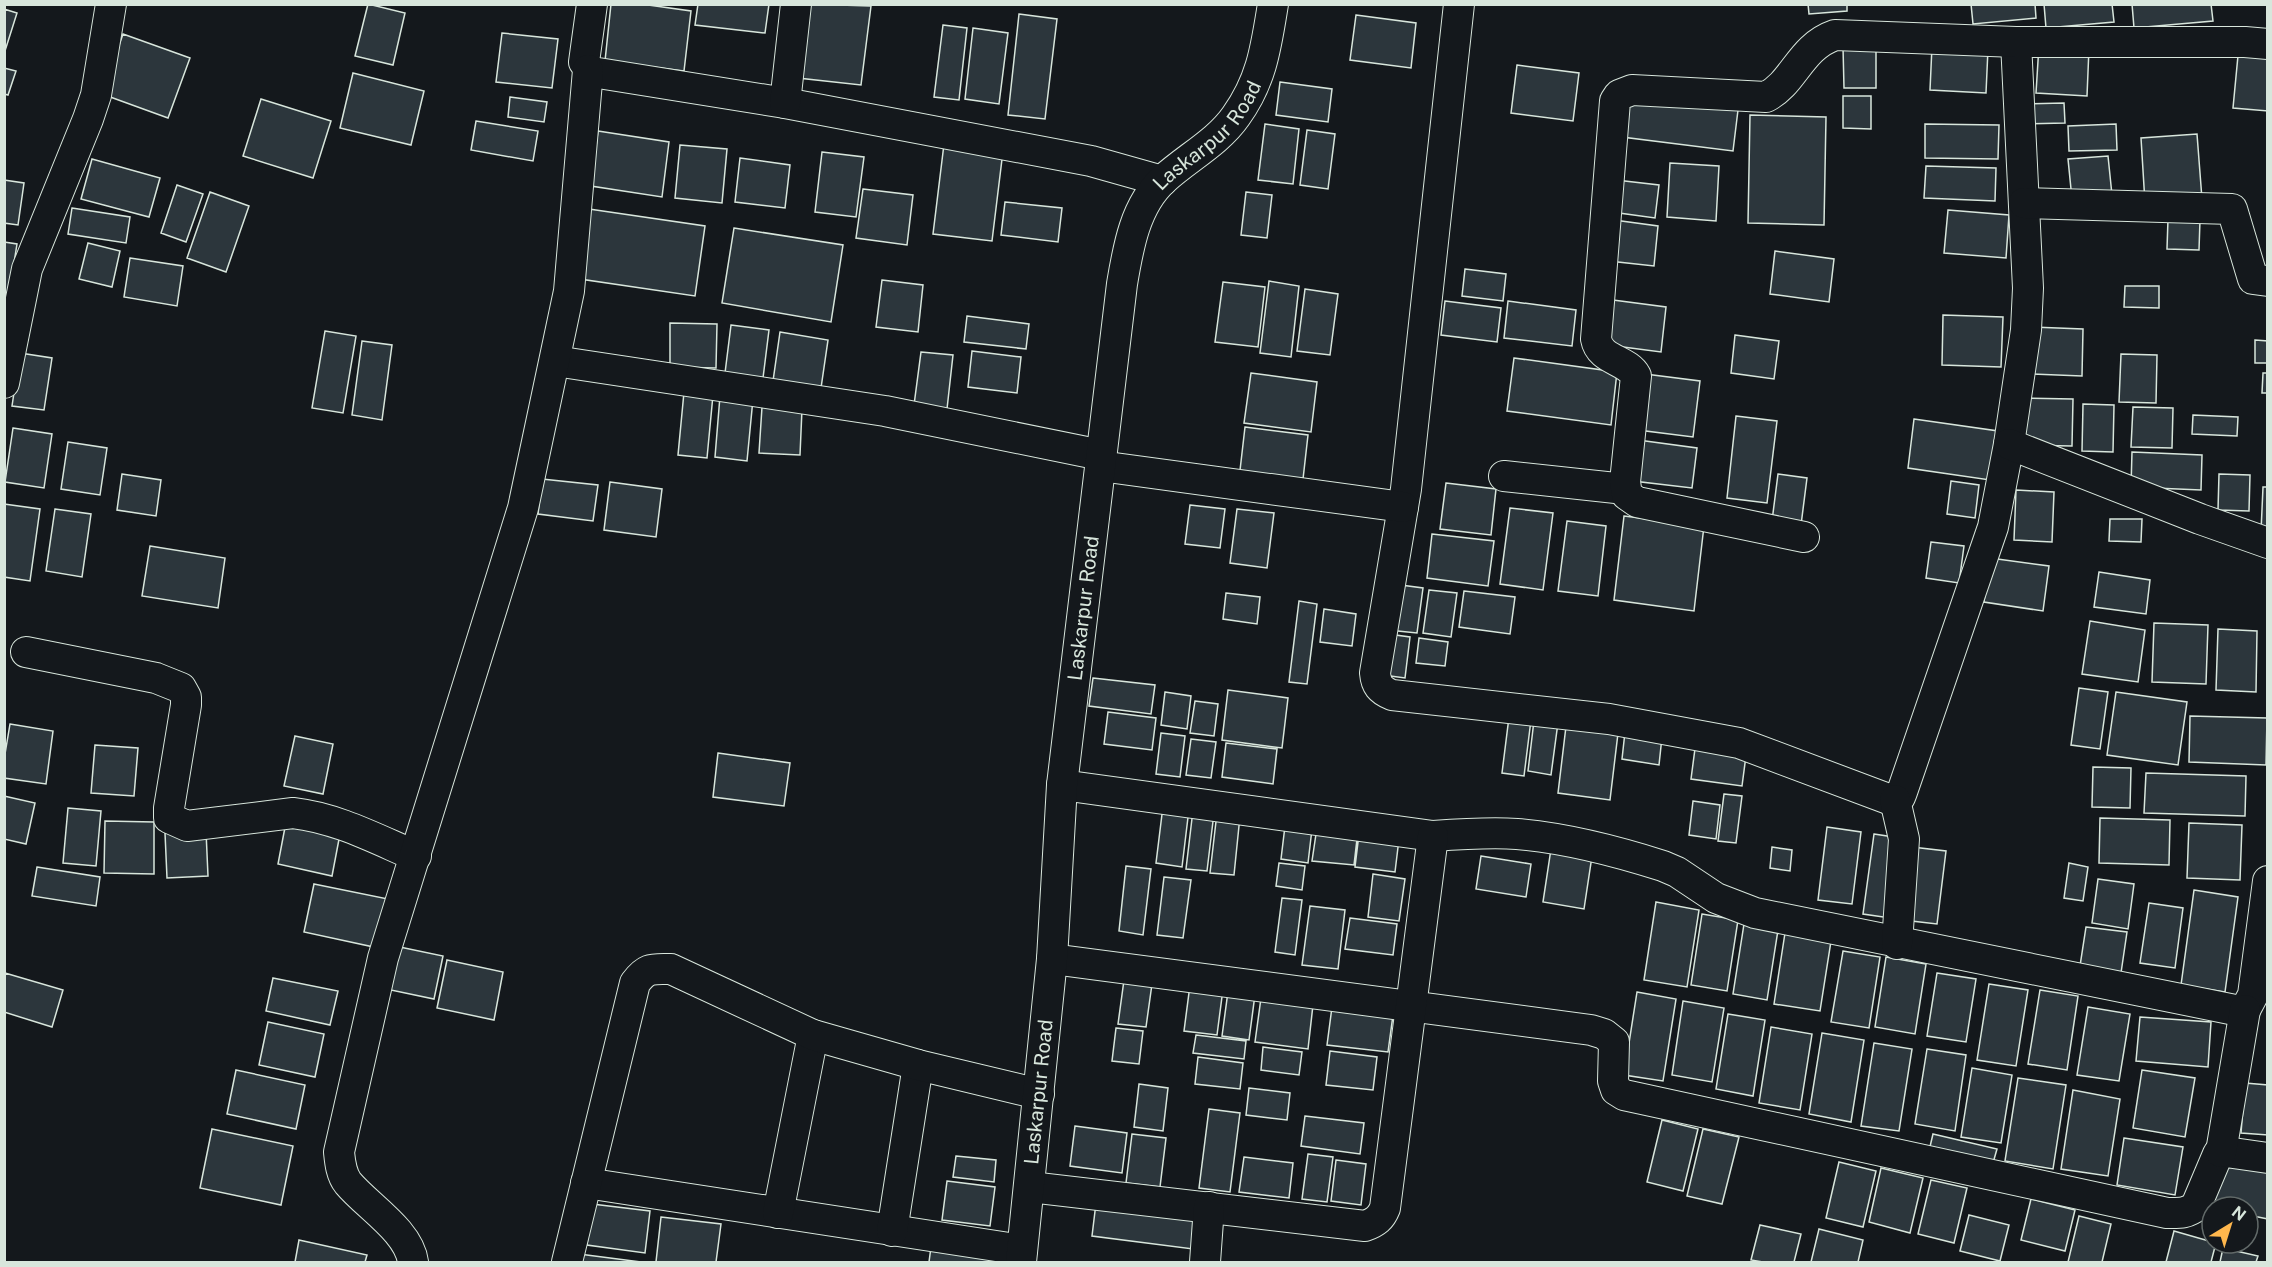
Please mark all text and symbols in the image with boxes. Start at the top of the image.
street label: Laskarpur Road [1148,77,1266,195]
street label: Laskarpur Road [1063,534,1104,682]
street label: Laskarpur Road [1019,1018,1058,1166]
north arrow [2200,1195,2260,1255]
text: N [2228,1202,2250,1225]

